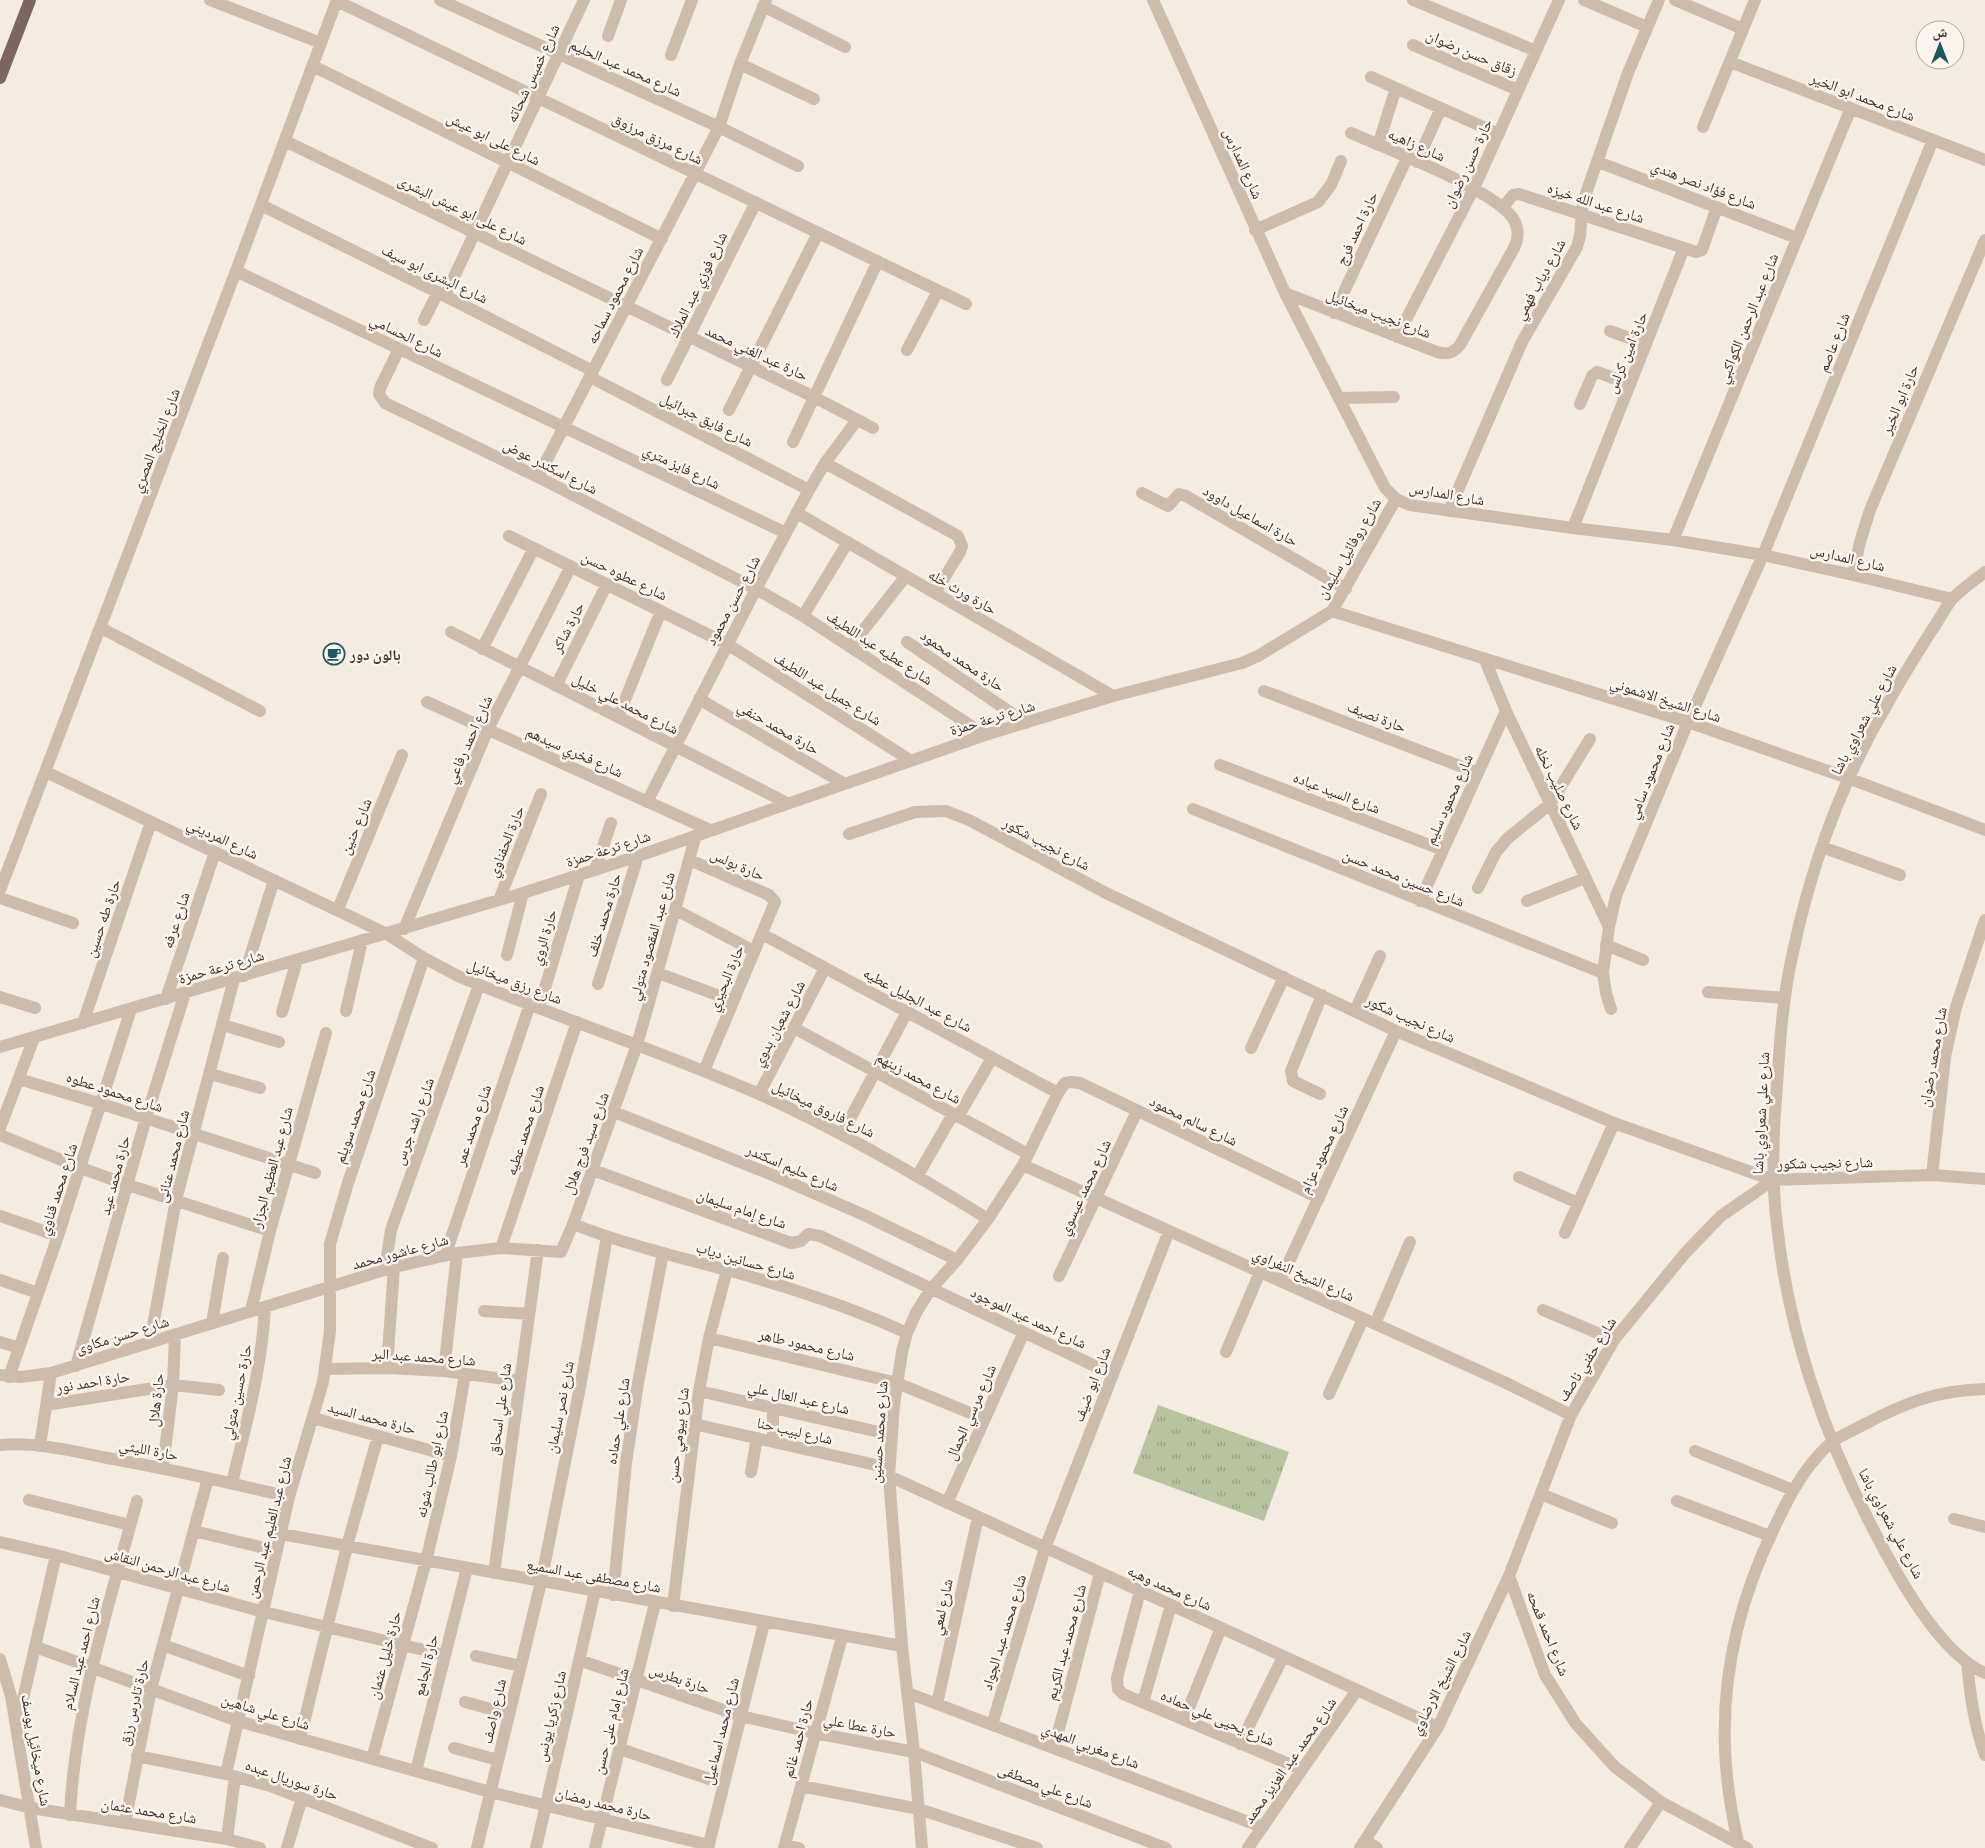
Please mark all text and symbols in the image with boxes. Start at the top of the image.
north arrow [1915,20,1965,70]
street label: شارع خميس شحاته [501,21,565,126]
text: ش [1933,23,1948,41]
street label: زقاق حسن رضوان [1423,25,1520,81]
street label: شارع محمد عبد الحليم [567,34,685,102]
street label: شارع محمد ابو الخير [1807,67,1918,126]
street label: شارع على ابو عيش [443,108,544,170]
street label: شارع مرزق مرزوق [609,108,706,169]
street label: حارة حسن رضوان [1438,115,1498,211]
street label: شارع زاهيه [1385,123,1448,166]
street label: شارع المدارس [1218,125,1268,202]
street label: شارع فؤاد نصر هندي [1648,156,1759,216]
street label: شارع على ابو عيش البشرى [395,170,531,250]
street label: شارع عبد الله خيزه [1545,178,1647,228]
street label: حارة احمد فرج [1331,188,1383,269]
street label: شارع فوزي عبد الملاك [664,228,734,341]
street label: شارع دياب فهمي [1509,235,1572,324]
street label: شارع البشرى ابو سيف [378,239,491,308]
street label: شارع محمود سماحه [582,243,648,348]
street label: شارع عبد الرحمن الكواكبي [1713,250,1785,387]
street label: شارع نجيب ميخائيل [1323,285,1434,343]
street label: حارة امين كرلس [1601,308,1653,396]
street label: شارع عاصم [1813,309,1855,375]
street label: شارع الحسامي [366,310,447,364]
street label: حارة عبد الغني محمد [701,320,812,387]
street label: حارة ابو الخير [1876,361,1923,438]
street label: شارع الخليج المصري [127,385,187,496]
street label: شارع فايق جبرائيل [657,388,756,452]
street label: شارع اسكندر عوض [500,435,601,499]
street label: شارع فايز متري [639,440,724,496]
street label: شارع المدارس [1408,478,1486,510]
street label: حارة اسماعيل داوود [1199,481,1302,551]
street label: شارع روفائيل سليمان [1312,494,1386,603]
street label: شارع المدارس [1808,540,1887,576]
street label: شارع عطوه حسن [578,547,671,605]
street label: شارع حسن محمود [701,552,765,649]
street label: حارة ورث خله [925,564,1001,619]
street label: حارة شاكر [546,598,588,657]
street label: شارع عطيه عبد اللطيف [822,606,937,690]
street label: حارة محمد محمود [917,625,1009,696]
cafe icon: بالون دور [322,642,346,666]
place label: بالون دور [349,645,401,664]
street label: شارع جميل عبد اللطيف [770,647,885,730]
street label: شارع علي شعراوي باشا [1826,661,1903,779]
street label: شارع محمد علي خليل [568,668,682,741]
street label: شارع الشيخ الاشموني [1607,673,1724,729]
street label: شارع احمد رفاعي [441,692,499,787]
street label: شارع ترعة حمزة [947,695,1037,740]
street label: حارة محمد حنفي [733,696,823,761]
street label: حارة نصيف [1345,697,1409,737]
street label: شارع محمود سامي [1623,720,1681,823]
street label: شارع فخري سيدهم [522,722,626,784]
street label: شارع صليب نخله [1530,742,1588,833]
street label: شارع محمود سليم [1420,751,1478,848]
street label: شارع السيد عباده [1290,767,1383,819]
street label: شارع حنين [335,795,377,858]
street label: حارة الحفناوي [483,802,531,881]
street label: شارع نجيب شكور [999,812,1094,875]
street label: شارع المرديني [183,814,262,866]
street label: شارع ترعة حمزة [563,826,653,872]
street label: حارة بولس [707,844,768,886]
street label: شارع حسين محمد حسن [1340,844,1468,912]
street label: شارع عبد المقصود متولي [624,869,682,1003]
street label: حارة محمد خلف [582,870,625,959]
street label: حارة طه حسين [80,876,126,960]
street label: شارع عرفه [157,889,194,951]
street label: حارة الروي [526,907,564,968]
street label: حارة البحيري [703,942,751,1015]
street label: شارع ترعة حمزة [176,945,266,989]
street label: شارع رزق ميخائيل [464,955,565,1009]
street label: شارع عبد الجليل عطيه [860,963,976,1037]
street label: شارع شعبان بدوي [748,977,812,1071]
street label: شارع نجيب شكور [1362,990,1459,1048]
street label: شارع محمد رضوان [1914,1005,1952,1109]
street label: شارع محمد زينهم [873,1047,965,1109]
street label: شارع علي شعراوي باشا [1748,1051,1776,1175]
street label: شارع محمد سويلم [329,1066,380,1166]
street label: شارع محمود عطوه [64,1067,166,1117]
street label: شارع راشد جرس [389,1075,439,1168]
street label: شارع فاروق ميخائيل [769,1075,878,1142]
street label: شارع محمد عمر [449,1082,496,1169]
street label: شارع محمد عطيه [501,1082,549,1178]
street label: شارع سيد فرج هلال [558,1089,614,1197]
street label: شارع سالم محمود [1146,1091,1241,1151]
street label: شارع محمود عزام [1295,1102,1353,1197]
street label: شارع عبد العظيم الجزار [246,1104,298,1231]
street label: شارع محمد عنانى [152,1108,194,1205]
street label: حارة محمد عيد [95,1133,134,1217]
street label: شارع محمد عيسوي [1054,1136,1118,1239]
street label: شارع حليم اسكندر [742,1139,842,1196]
street label: شارع محمد قناوي [34,1141,84,1238]
street label: شارع نجيب شكور [1776,1152,1873,1174]
street label: شارع إمام سليمان [694,1184,789,1234]
street label: شارع عاشور محمد [350,1230,451,1274]
street label: شارع حسانين دياب [694,1237,798,1285]
street label: شارع الشيخ النفراوي [1249,1244,1358,1308]
street label: شارع احمد عبد الموجود [967,1282,1090,1354]
street label: شارع حسن مكاوى [73,1311,172,1359]
street label: شارع حفني ناصف [1553,1313,1623,1407]
street label: شارع محمود طاهر [756,1324,857,1366]
street label: حارة حسين متولي [217,1342,259,1442]
street label: شارع محمد عبد البر [370,1343,477,1371]
street label: شارع ابو ضيف [1068,1344,1115,1425]
street label: شارع نصر سليمان [541,1359,579,1455]
street label: شارع مرسي الجمال [941,1361,1003,1464]
street label: شارع علي اسحاق [484,1362,518,1457]
street label: حارة احمد نور [54,1366,132,1397]
street label: حارة هلال [143,1372,169,1428]
street label: شارع علي حماده [601,1376,637,1466]
street label: شارع عبد العال علي [746,1377,852,1421]
street label: شارع محمد حسنين [865,1380,893,1484]
street label: شارع بيومي حسن [662,1386,696,1484]
street label: حارة محمد السيد [326,1397,419,1438]
street label: شارع ابو طالب شونه [411,1409,453,1520]
street label: شارع لبيب حنا [755,1413,835,1449]
street label: حارة الليثي [117,1434,181,1467]
street label: شارع عبد العليم عبد الرحمن [242,1454,296,1600]
street label: شارع علي شعراوي باشا [1852,1465,1929,1583]
street label: شارع عبد الرحمن النقاش [103,1542,233,1598]
street label: شارع مصطفى عبد السميع [525,1554,663,1598]
street label: شارع محمد وهبه [1124,1560,1215,1615]
street label: شارع محمد عبد الجواد [977,1572,1031,1693]
street label: شارع لمعي [926,1577,960,1638]
street label: شارع محمد عبد الكريم [1041,1582,1091,1703]
street label: شارع احمد قمحه [1522,1588,1574,1679]
street label: شارع احمد عبد السلام [57,1594,105,1712]
street label: حارة خليل عثمان [364,1609,406,1702]
street label: شارع الشيخ الارضاوي [1406,1626,1478,1739]
street label: حارة الجامع [409,1632,443,1698]
street label: حارة تادرس رزق [114,1656,154,1748]
street label: حارة بطرس [647,1659,713,1699]
street label: شارع إمام على حسن [588,1666,634,1776]
street label: شارع زكريا يونس [531,1669,571,1764]
street label: شارع محمد اسماعيل [698,1675,744,1787]
street label: شارع واصف [477,1677,511,1746]
street label: شارع يحيى علي حماده [1157,1685,1278,1753]
street label: شارع علي شاهين [218,1689,313,1737]
street label: شارع ميخائيل يوسف [16,1693,56,1808]
street label: شارع محمد عبد العزيز محمد [1239,1693,1341,1828]
street label: حارة احمد غانم [778,1696,818,1780]
street label: حارة عطا علي [821,1709,898,1745]
street label: شارع مغربي المهدي [1038,1718,1142,1775]
street label: حارة سوريال عبده [243,1755,341,1805]
street label: شارع علي مصطفى [995,1759,1096,1815]
street label: حارة محمد رمضان [554,1782,654,1826]
street label: شارع محمد عثمان [100,1794,198,1828]

